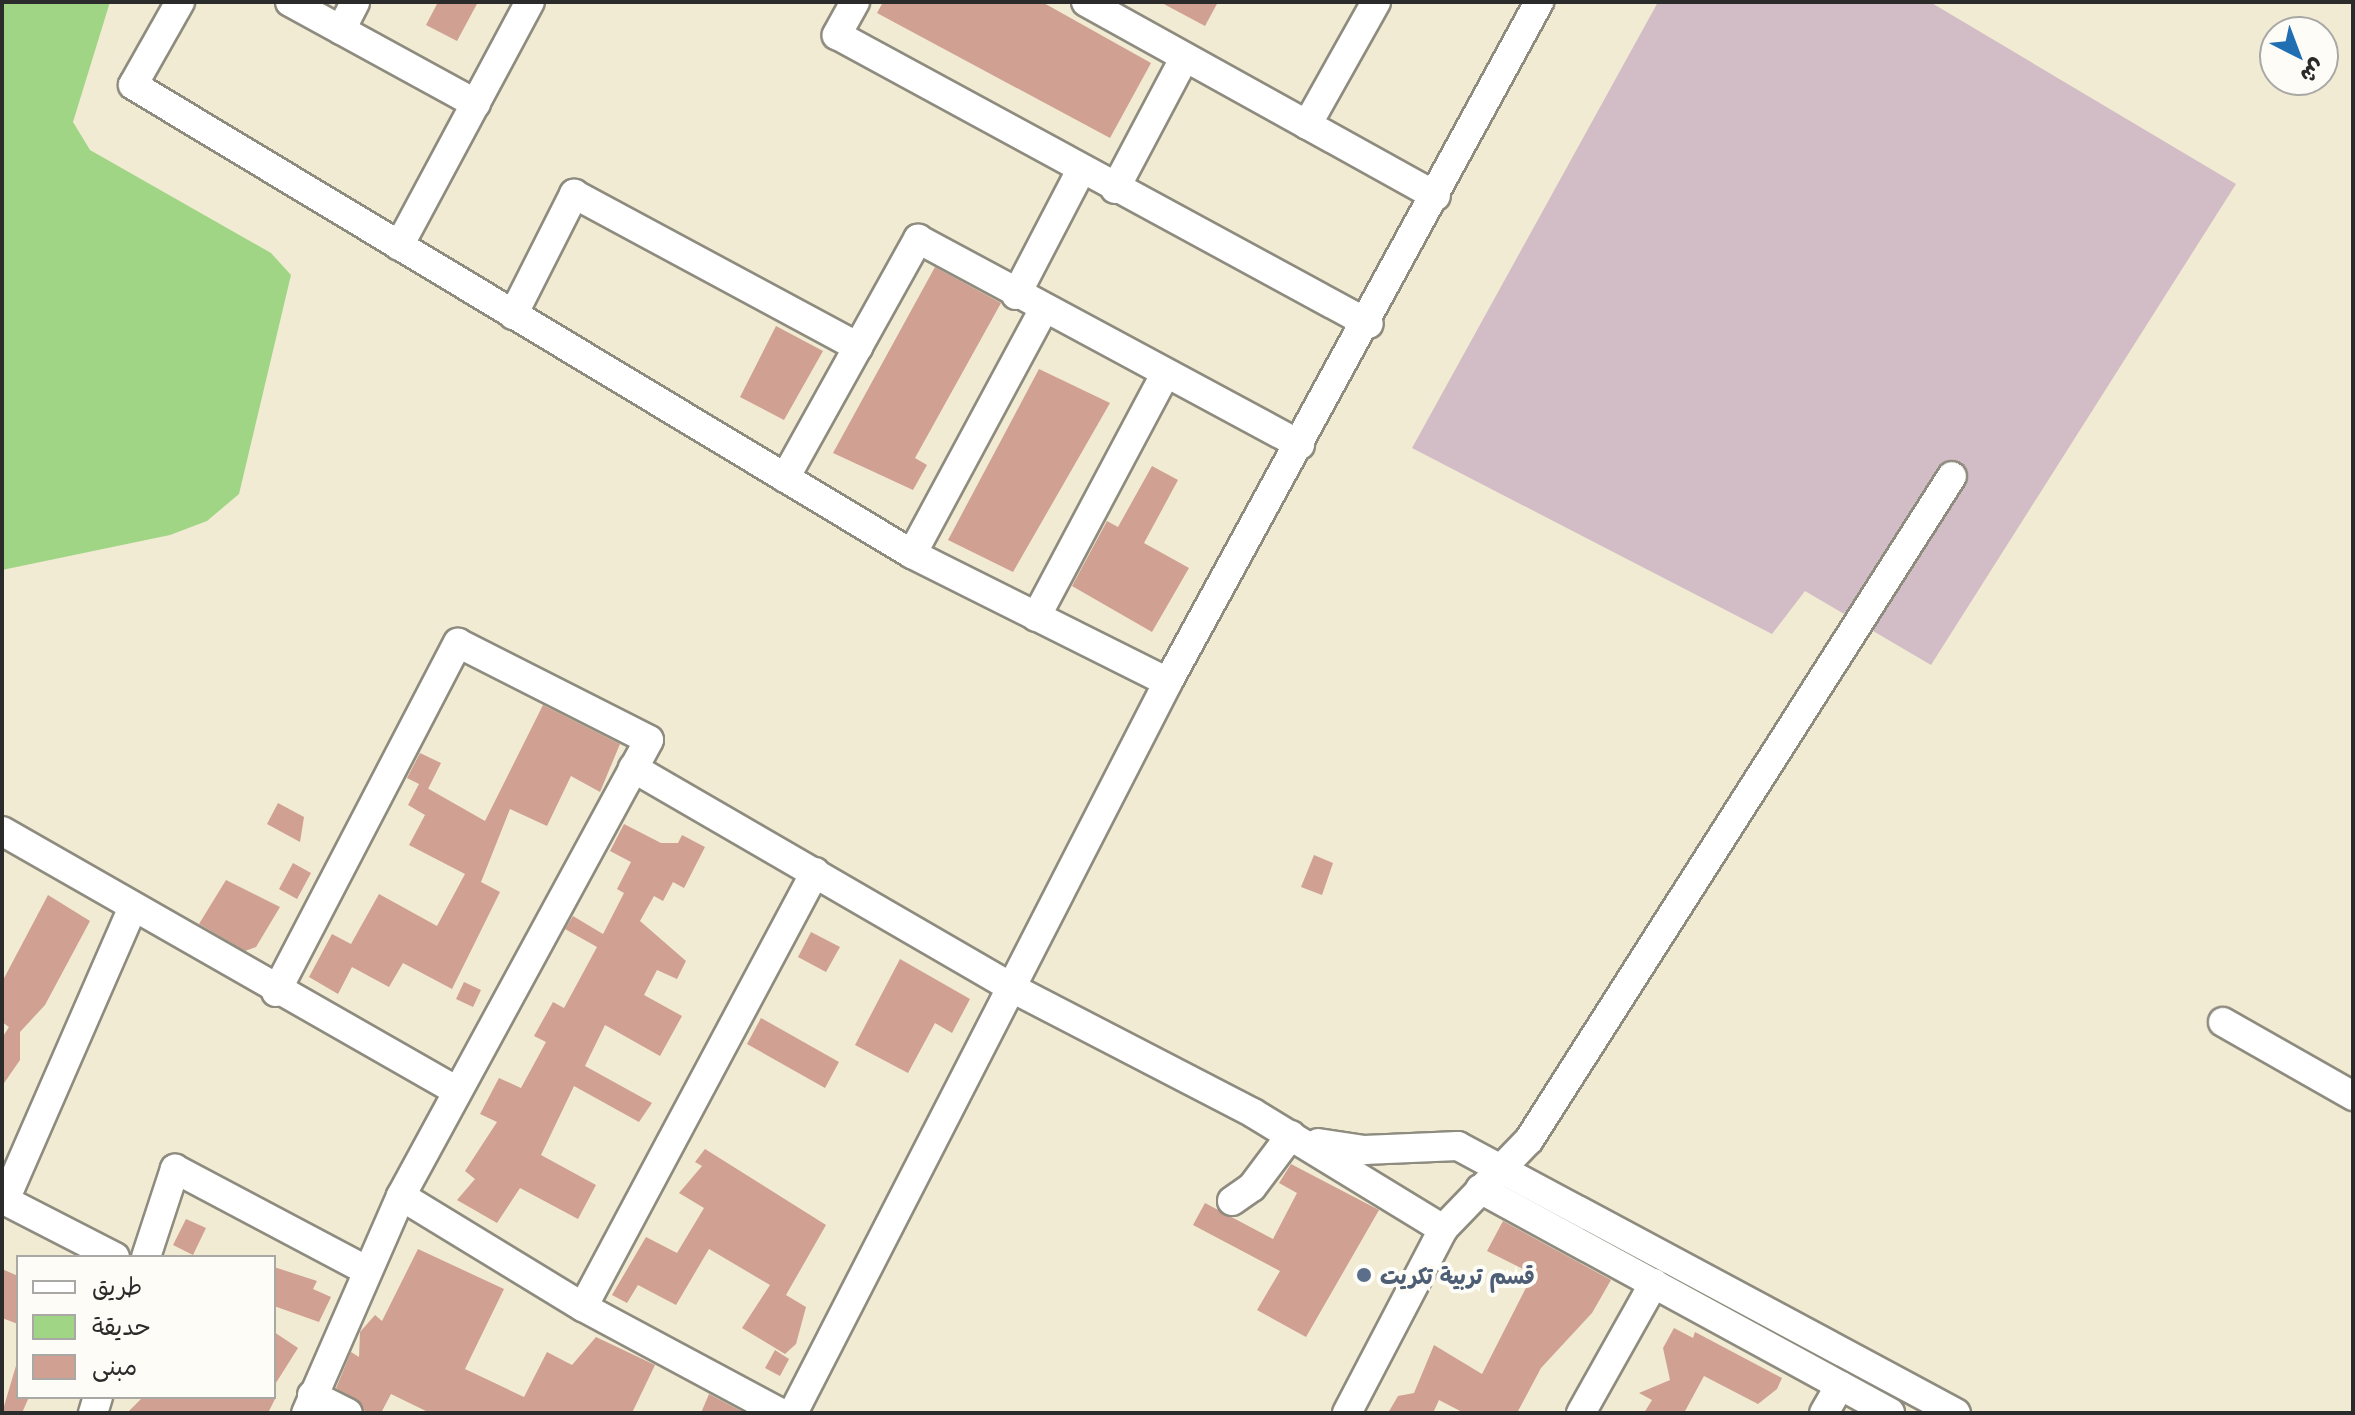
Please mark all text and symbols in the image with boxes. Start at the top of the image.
north arrow [2259,16,2339,96]
text: ش [2294,52,2334,93]
legend [16,1255,276,1399]
place label: قسم تربية تكريت [1380,1262,1535,1288]
marker: قسم تربية تكريت [1355,1266,1373,1284]
text: طريق [92,1267,142,1303]
text: حديقة [92,1307,151,1343]
text: مبنى [92,1347,137,1383]

